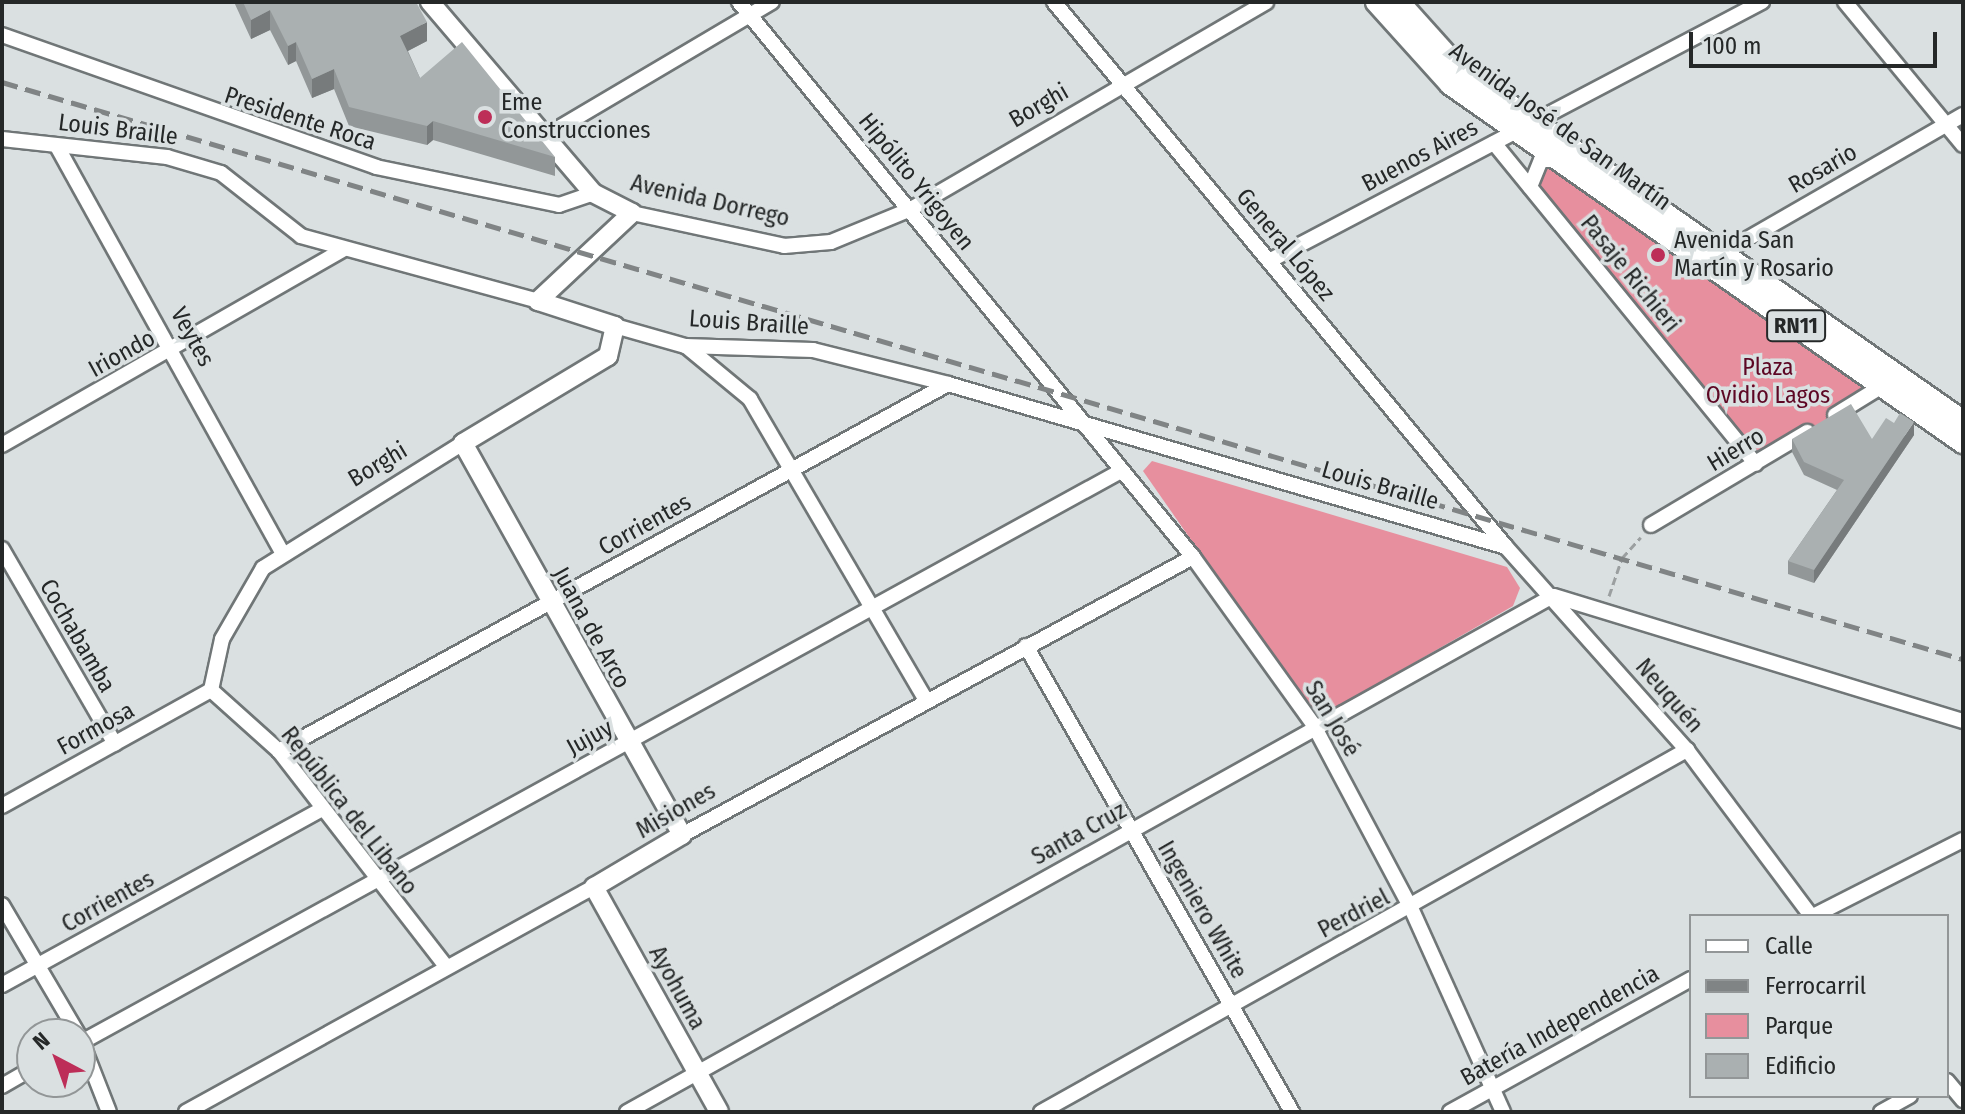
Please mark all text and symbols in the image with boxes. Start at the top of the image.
scale bar [1693,16,1941,66]
text: 100 m [1703,32,1761,60]
street label: Avenida José de San Martín [1444,37,1676,217]
street label: Borghi [1004,78,1074,134]
street label: Presidente Roca [221,81,379,157]
place label: Eme Construcciones [501,89,651,145]
street label: Louis Braille [57,108,179,152]
marker: Eme Construcciones [476,108,494,126]
street label: Hipólito Yrigoyen [852,108,980,256]
street label: Buenos Aires [1357,113,1483,199]
street label: Rosario [1784,138,1862,200]
street label: Avenida Dorrego [628,169,792,233]
street label: General López [1230,183,1340,307]
street label: Pasaje Richieri [1574,210,1686,338]
place label: Avenida San Martín y Rosario [1674,227,1834,283]
marker: Avenida San Martín y Rosario [1649,246,1667,264]
street label: Veytes [164,302,220,372]
street label: Louis Braille [688,304,810,342]
road number: RN11 [1766,308,1826,344]
street label: Iriondo [84,324,160,384]
park label: Plaza Ovidio Lagos [1706,354,1830,410]
street label: Hierro [1702,422,1770,478]
street label: Borghi [343,436,413,494]
street label: Louis Braille [1318,456,1442,516]
street label: Corrientes [594,488,696,562]
street label: Juana de Arco [546,562,636,694]
street label: Cochabamba [33,574,121,698]
street label: Neuquén [1629,653,1709,739]
street label: San José [1298,676,1366,762]
street label: Formosa [52,696,140,762]
street label: Jujuy [562,714,618,762]
street label: República del Libano [274,721,424,901]
street label: Misiones [631,777,721,845]
street label: Santa Cruz [1027,796,1131,872]
street label: Ingeniero White [1151,836,1253,984]
street label: Corrientes [57,865,159,939]
street label: Perdriel [1313,883,1395,945]
legend [1689,914,1949,1098]
text: Calle [1765,932,1813,960]
street label: Ayohuma [642,941,712,1035]
street label: Batería Independencia [1456,959,1664,1093]
text: Ferrocarril [1765,972,1866,1000]
text: Parque [1765,1012,1833,1040]
north arrow [16,1018,96,1098]
text: N [27,1027,55,1056]
text: Edificio [1765,1052,1836,1080]

